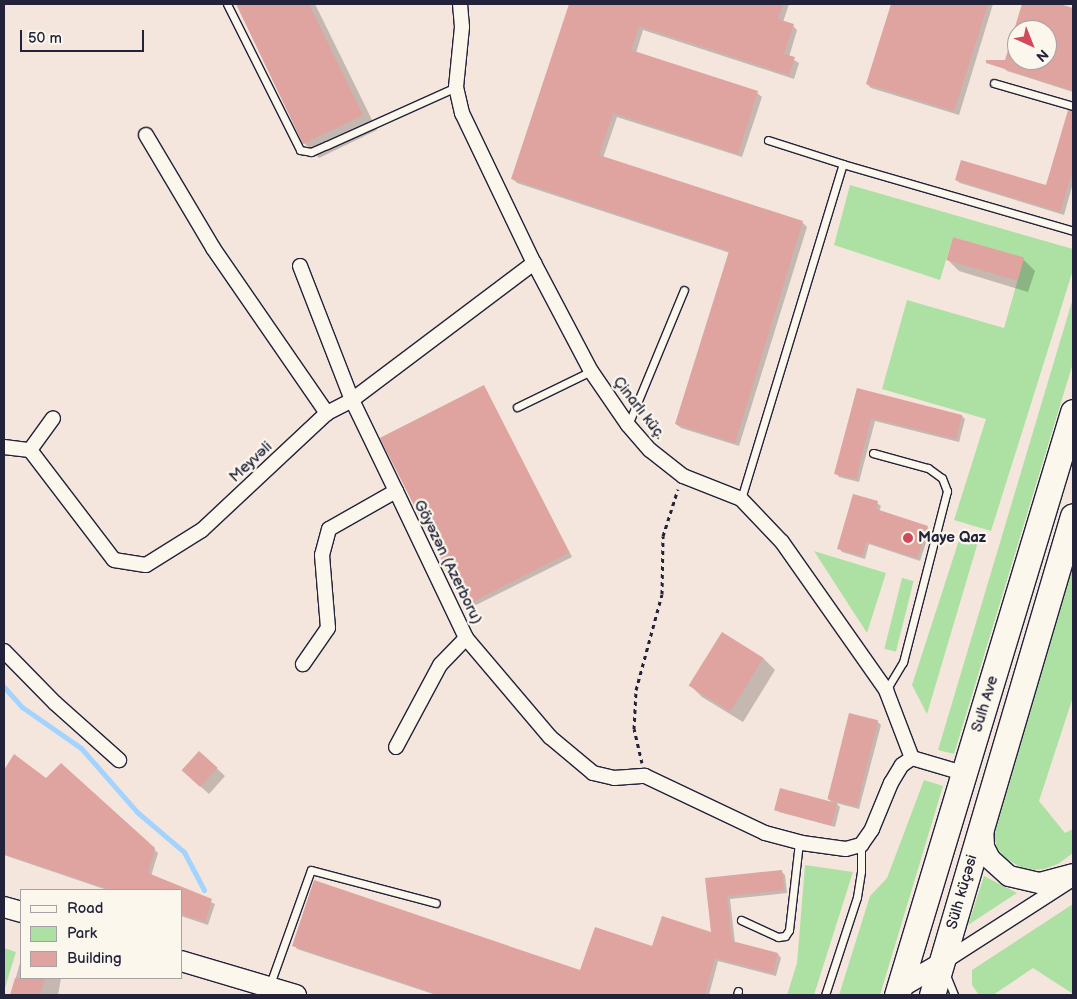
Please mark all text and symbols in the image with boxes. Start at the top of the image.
scale bar [22,20,146,52]
north arrow [1007,20,1057,70]
text: 50 m [28,29,62,48]
text: N [1032,46,1052,65]
street label: Çinarlı küç. [609,373,669,443]
street label: Meyvəli [226,438,276,486]
street label: Göyəzən (Azerboru) [410,497,486,627]
place label: Maye Qaz [918,529,986,547]
marker: Maye Qaz [902,532,914,544]
street label: Sulh Ave [968,674,1002,734]
street label: Sülh küçəsi [943,853,981,931]
legend [20,889,182,979]
text: Road [67,899,103,918]
text: Park [67,924,97,943]
text: Building [67,949,122,968]

